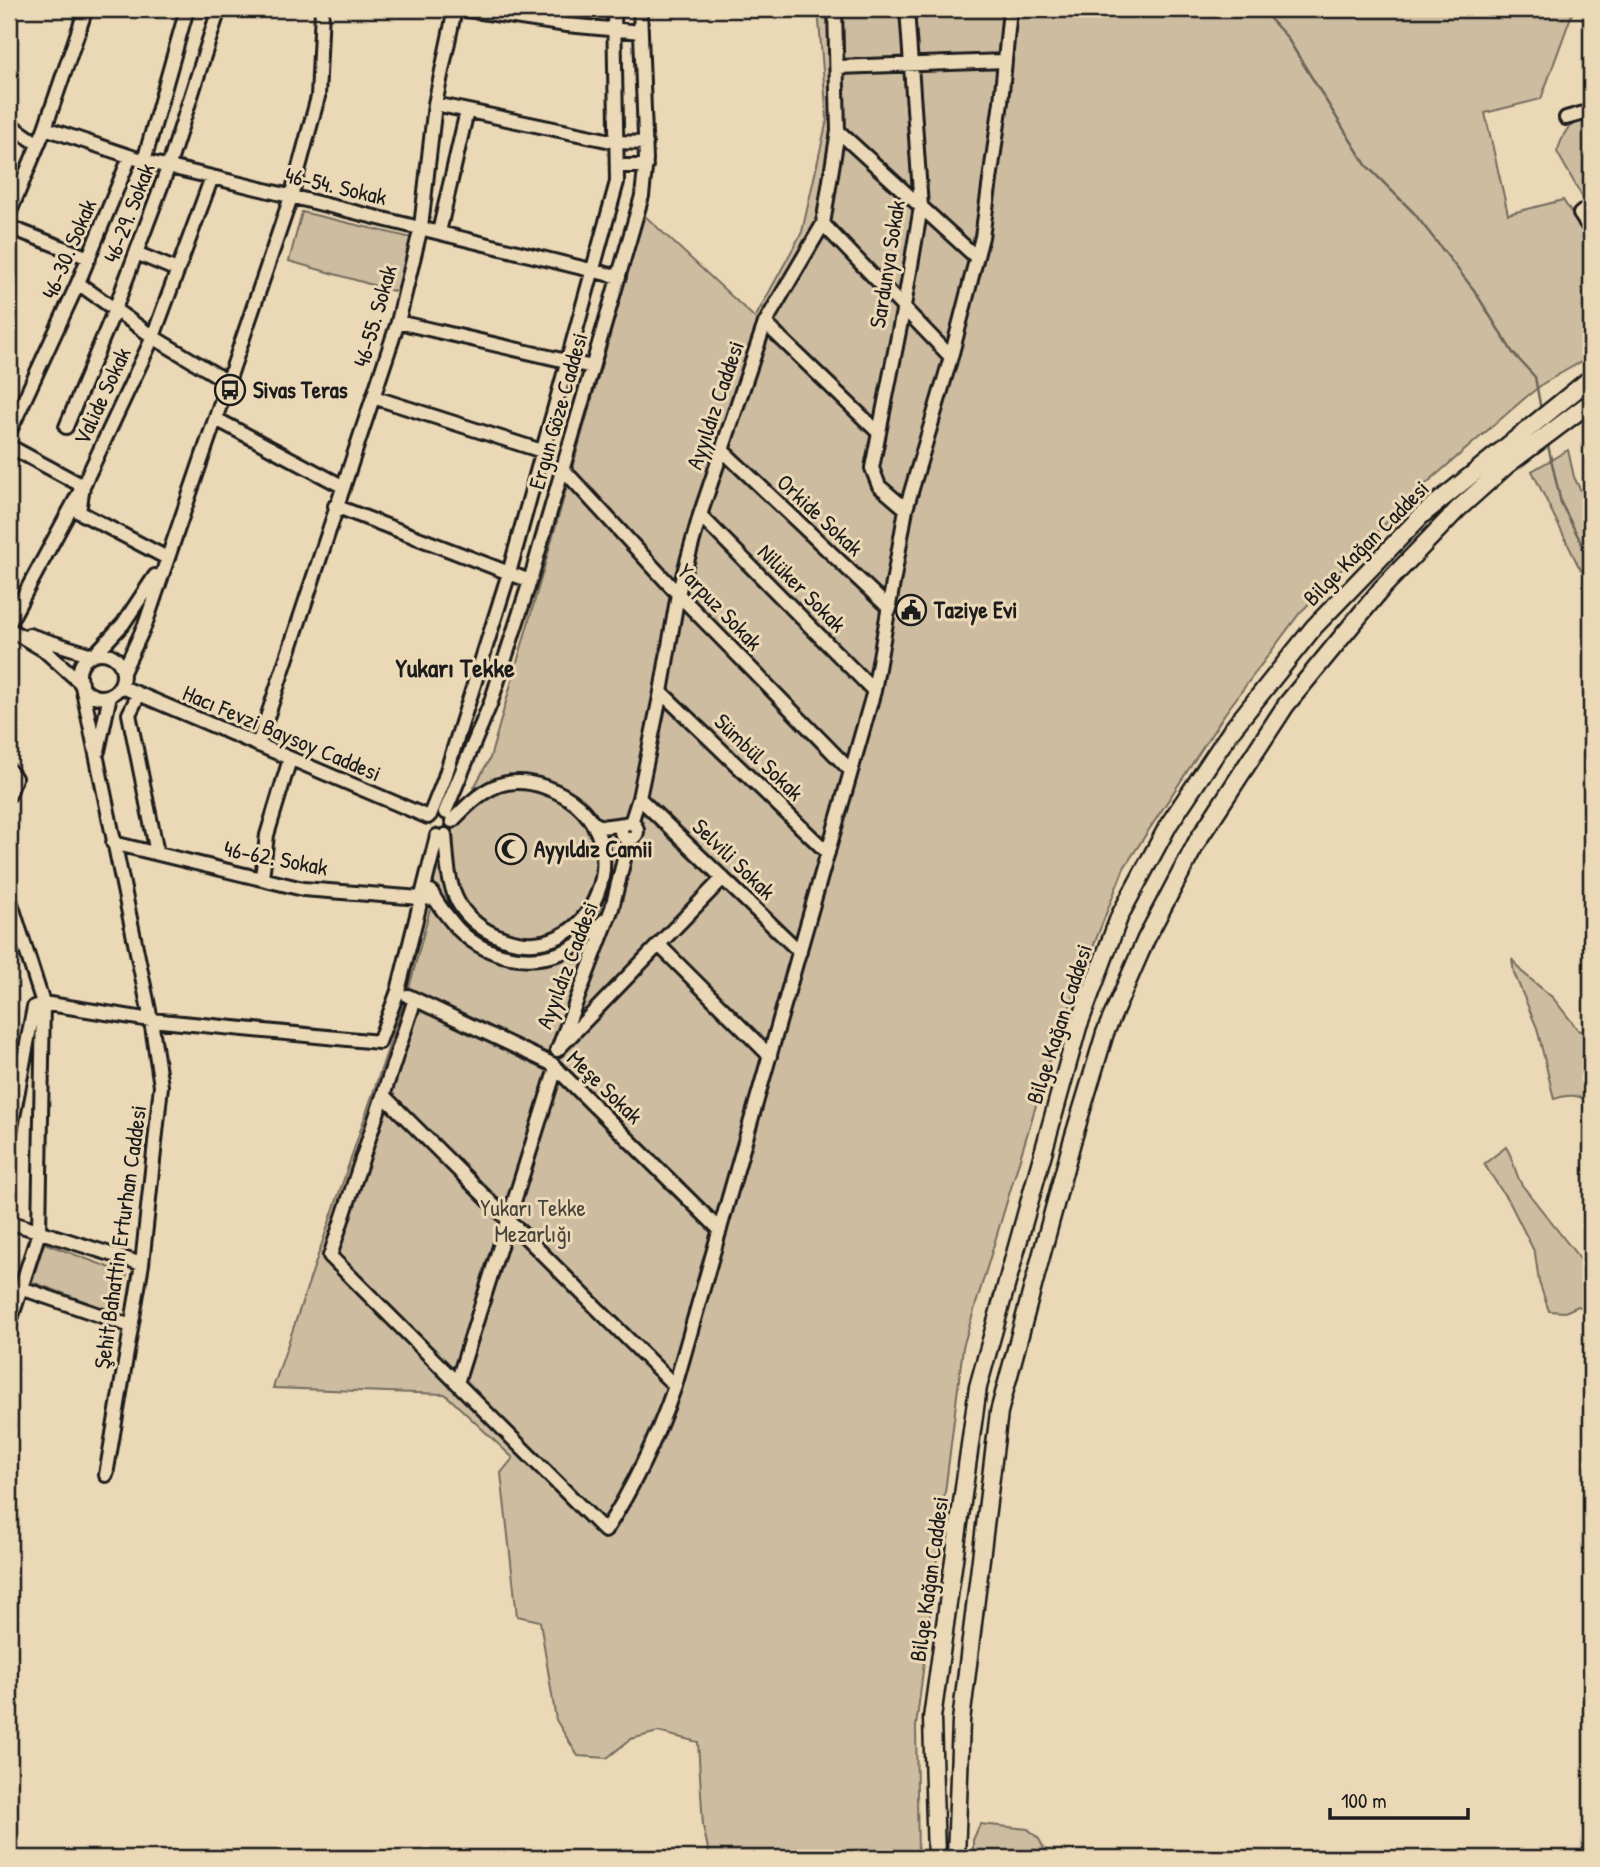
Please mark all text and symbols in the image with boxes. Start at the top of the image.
street label: 46-29. Sokak [95,158,162,267]
street label: 46-54. Sokak [282,159,391,212]
street label: 46-30. Sokak [34,194,104,304]
street label: Sardunya Sokak [861,197,912,330]
street label: 46-55. Sokak [345,261,404,370]
street label: Ergun Göze Caddesi [520,329,595,493]
street label: Ayyıldız Caddesi [678,336,751,473]
street label: Valide Sokak [65,341,138,450]
bus stop icon: Sivas Teras [213,373,247,407]
place label: Sivas Teras [253,374,348,405]
street label: Orkide Sokak [770,467,871,563]
street label: Bilge Kağan Caddesi [1296,473,1435,612]
street label: Nilüker Sokak [751,537,854,639]
street label: Yarpuz Sokak [671,556,770,657]
public building icon: Taziye Evi [894,593,928,627]
place label: Taziye Evi [933,594,1017,626]
district label: Yukarı Tekke [395,650,515,685]
street label: Hacı Fevzi Baysoy Caddesi [178,677,386,788]
street label: Sümbül Sokak [708,706,811,807]
street label: Selvili Sokak [686,811,783,906]
street label: 46-62. Sokak [222,832,331,883]
mosque icon: Ayyıldız Camii [494,832,528,866]
place label: Ayyıldız Camii [534,833,653,865]
street label: Ayyıldız Caddesi [528,897,605,1033]
street label: Bilge Kağan Caddesi [1018,940,1099,1108]
street label: Meşe Sokak [561,1043,650,1131]
street label: Şehit Bahattin Erturhan Caddesi [86,1103,153,1371]
park label: Yukarı Tekke Mezarlığı [480,1192,586,1249]
street label: Bilge Kağan Caddesi [902,1494,955,1663]
scale bar [1330,1776,1469,1820]
text: 100 m [1341,1786,1387,1815]

